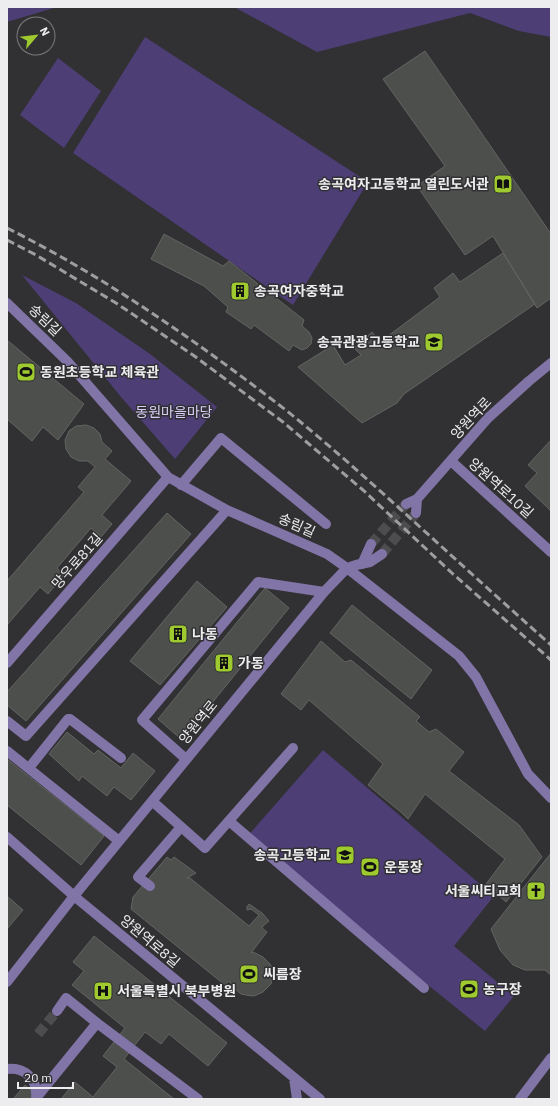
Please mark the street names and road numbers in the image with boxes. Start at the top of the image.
street label: 송림길 [25,300,65,340]
street label: 양원역로 [447,393,495,443]
street label: 양원역로10길 [465,454,537,522]
street label: 송림길 [276,509,318,541]
street label: 망우로81길 [48,529,106,593]
street label: 양원역로 [175,696,221,748]
street label: 양원역로8길 [116,911,184,971]

